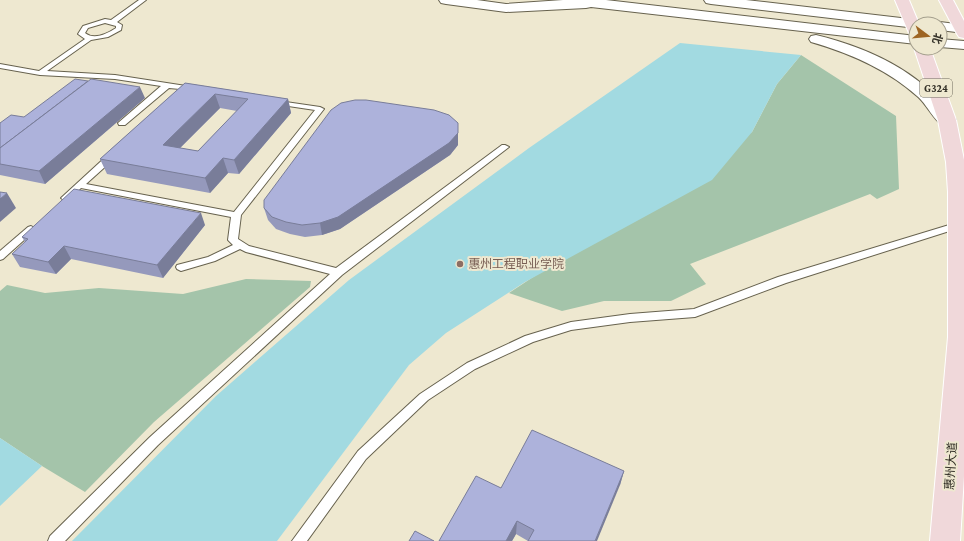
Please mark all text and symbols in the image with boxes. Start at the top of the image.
north arrow [908,16,948,56]
text: 北 [930,32,945,46]
road number: G324 [920,79,952,97]
place label: 惠州工程职业学院 [468,257,564,271]
marker: 惠州工程职业学院 [455,259,465,269]
street label: 惠州大道 [942,442,960,490]

